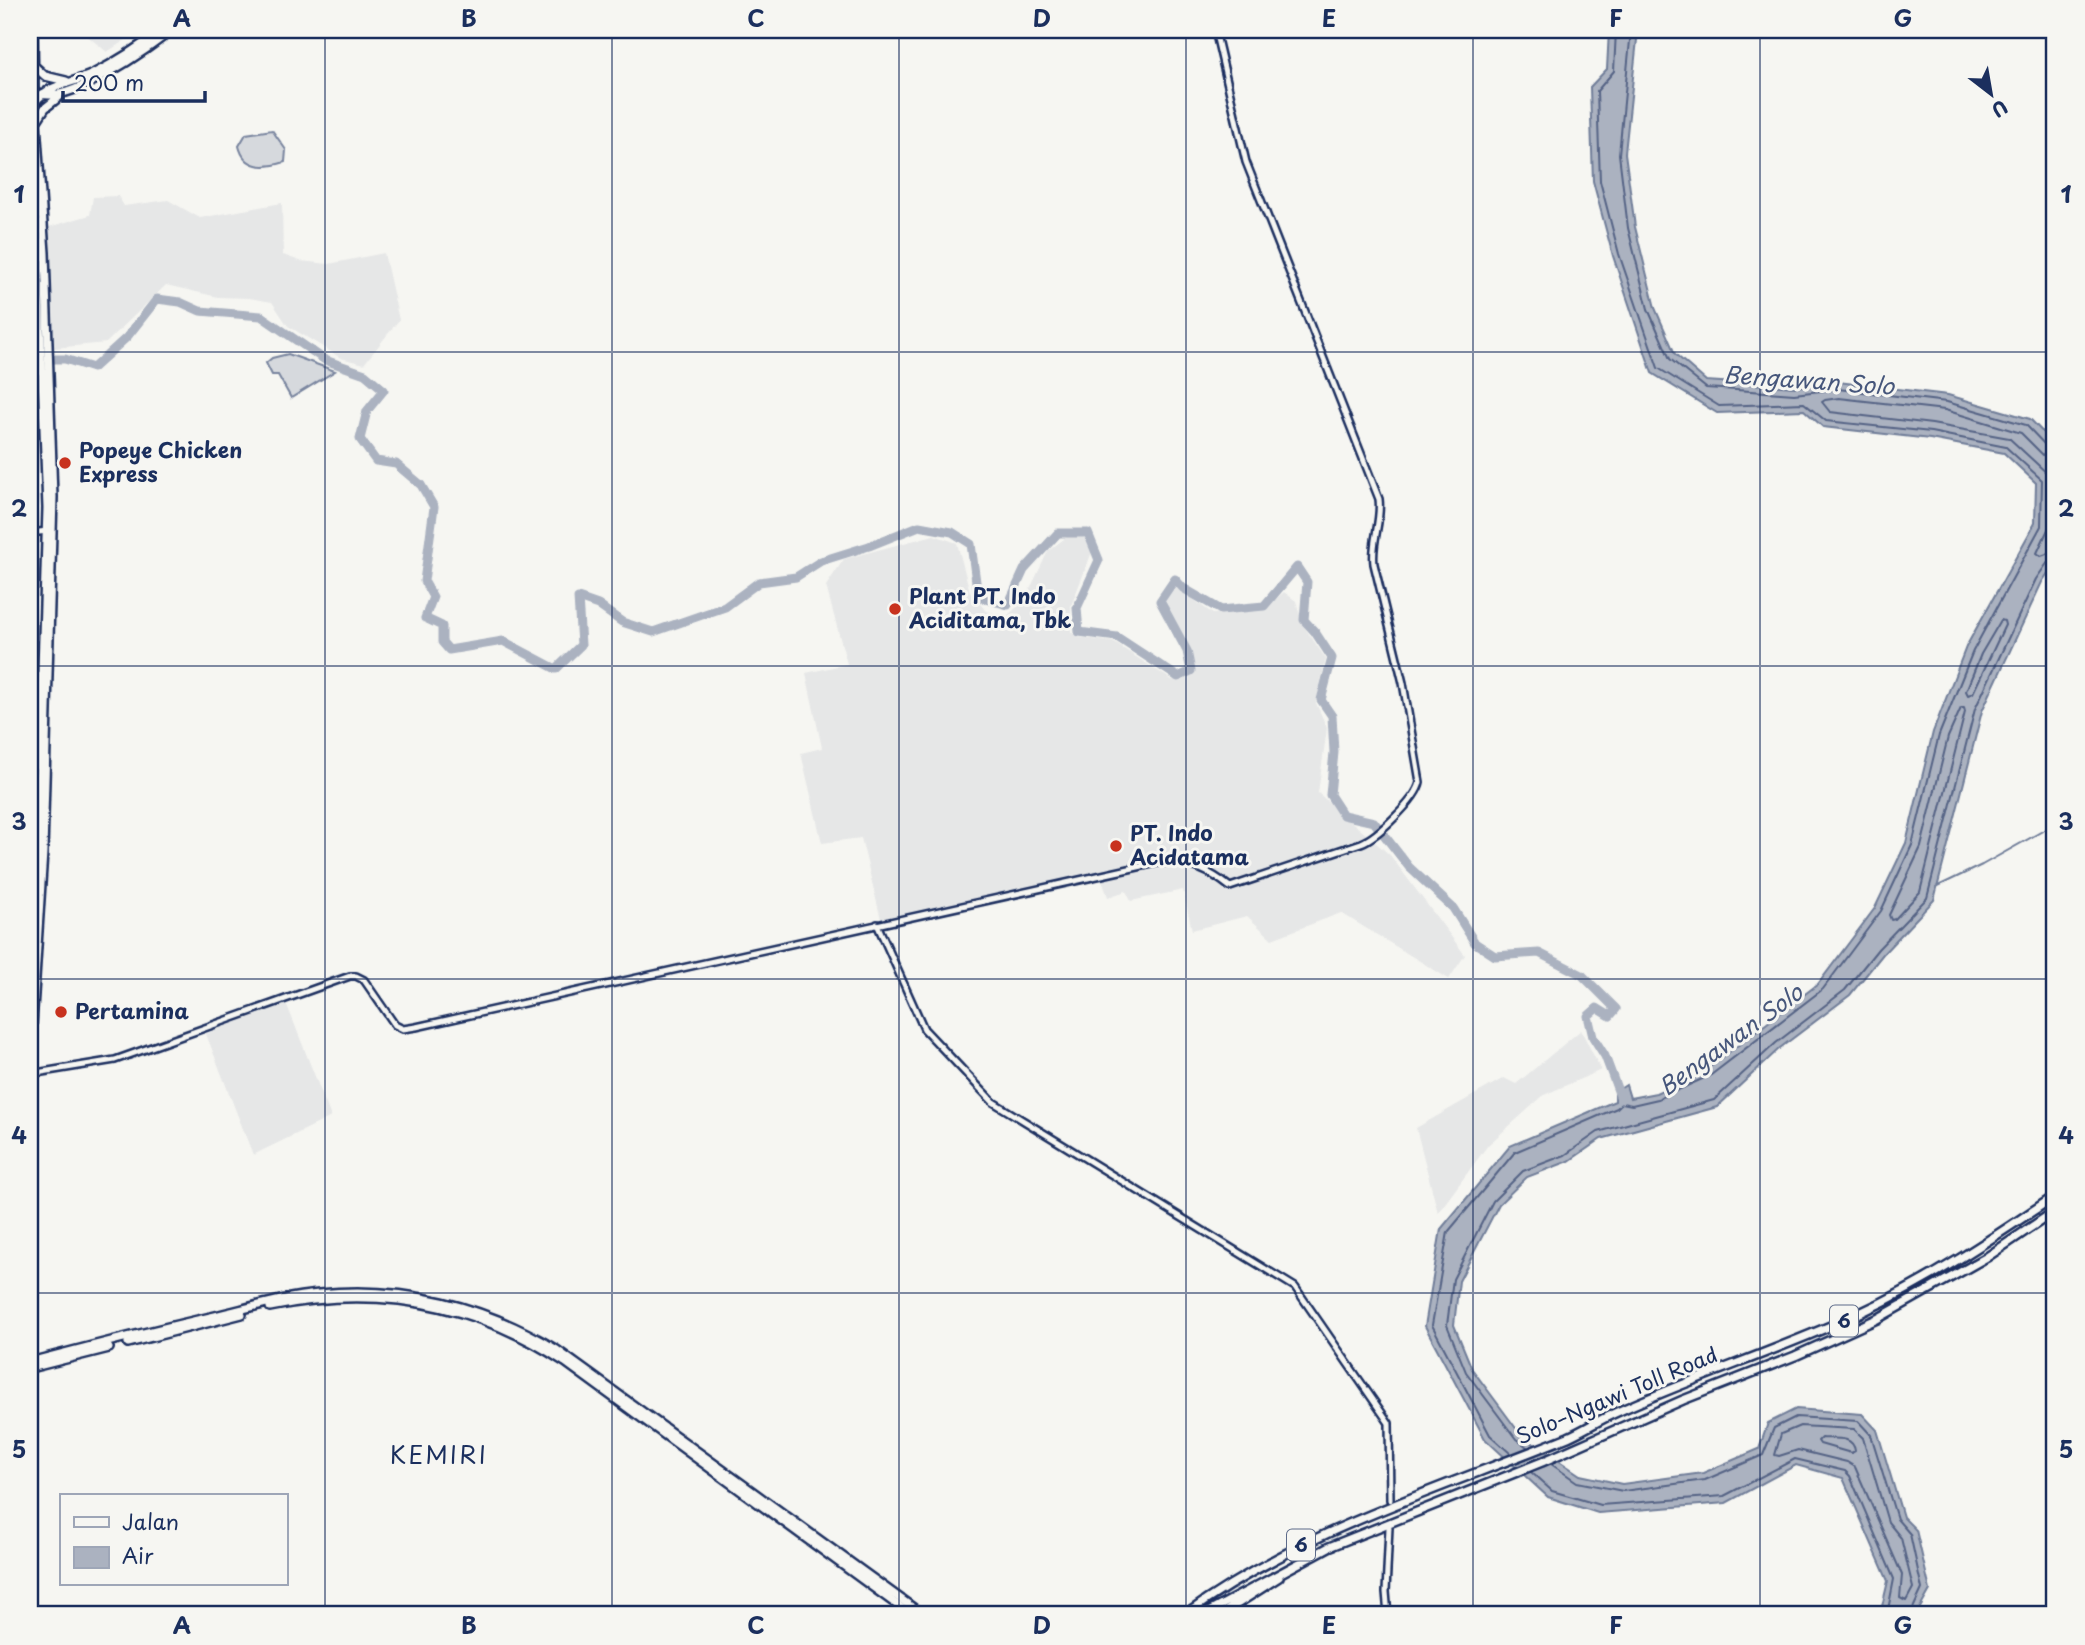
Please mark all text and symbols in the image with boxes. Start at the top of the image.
text: A [173,0,191,35]
text: B [461,0,477,35]
text: C [747,0,765,35]
text: D [1033,0,1051,35]
text: E [1322,0,1336,35]
text: F [1609,0,1623,35]
text: G [1894,0,1912,35]
scale bar [63,60,205,104]
north arrow [1955,60,2025,130]
text: 200 m [74,66,144,98]
text: U [1987,94,2014,125]
text: 1 [14,176,25,211]
text: 1 [2061,176,2072,211]
water label: Bengawan Solo [1723,356,1896,403]
place label: Popeye Chicken Express [79,433,242,489]
marker: Popeye Chicken Express [57,455,73,471]
text: 2 [11,490,27,525]
text: 2 [2058,490,2074,525]
place label: Plant PT. Indo Aciditama, Tbk [908,579,1071,635]
marker: Plant PT. Indo Aciditama, Tbk [887,601,903,617]
text: 3 [11,803,27,838]
text: 3 [2058,803,2074,838]
place label: PT. Indo Acidatama [1129,816,1249,872]
marker: PT. Indo Acidatama [1108,838,1124,854]
water label: Bengawan Solo [1651,974,1810,1103]
place label: Pertamina [75,994,189,1026]
marker: Pertamina [53,1004,69,1020]
text: 4 [11,1117,27,1152]
text: 4 [2058,1117,2074,1152]
road number: 6 [1830,1306,1858,1336]
street label: Solo–Ngawi Toll Road [1510,1337,1722,1451]
text: 5 [12,1431,26,1466]
text: 5 [2059,1431,2073,1466]
district label: KEMIRI [390,1436,488,1472]
legend [60,1494,287,1586]
text: Jalan [122,1505,179,1537]
road number: 6 [1287,1530,1315,1560]
text: Air [122,1539,154,1571]
text: A [173,1607,191,1642]
text: B [461,1607,477,1642]
text: C [747,1607,765,1642]
text: D [1033,1607,1051,1642]
text: E [1322,1607,1336,1642]
text: F [1609,1607,1623,1642]
text: G [1894,1607,1912,1642]

